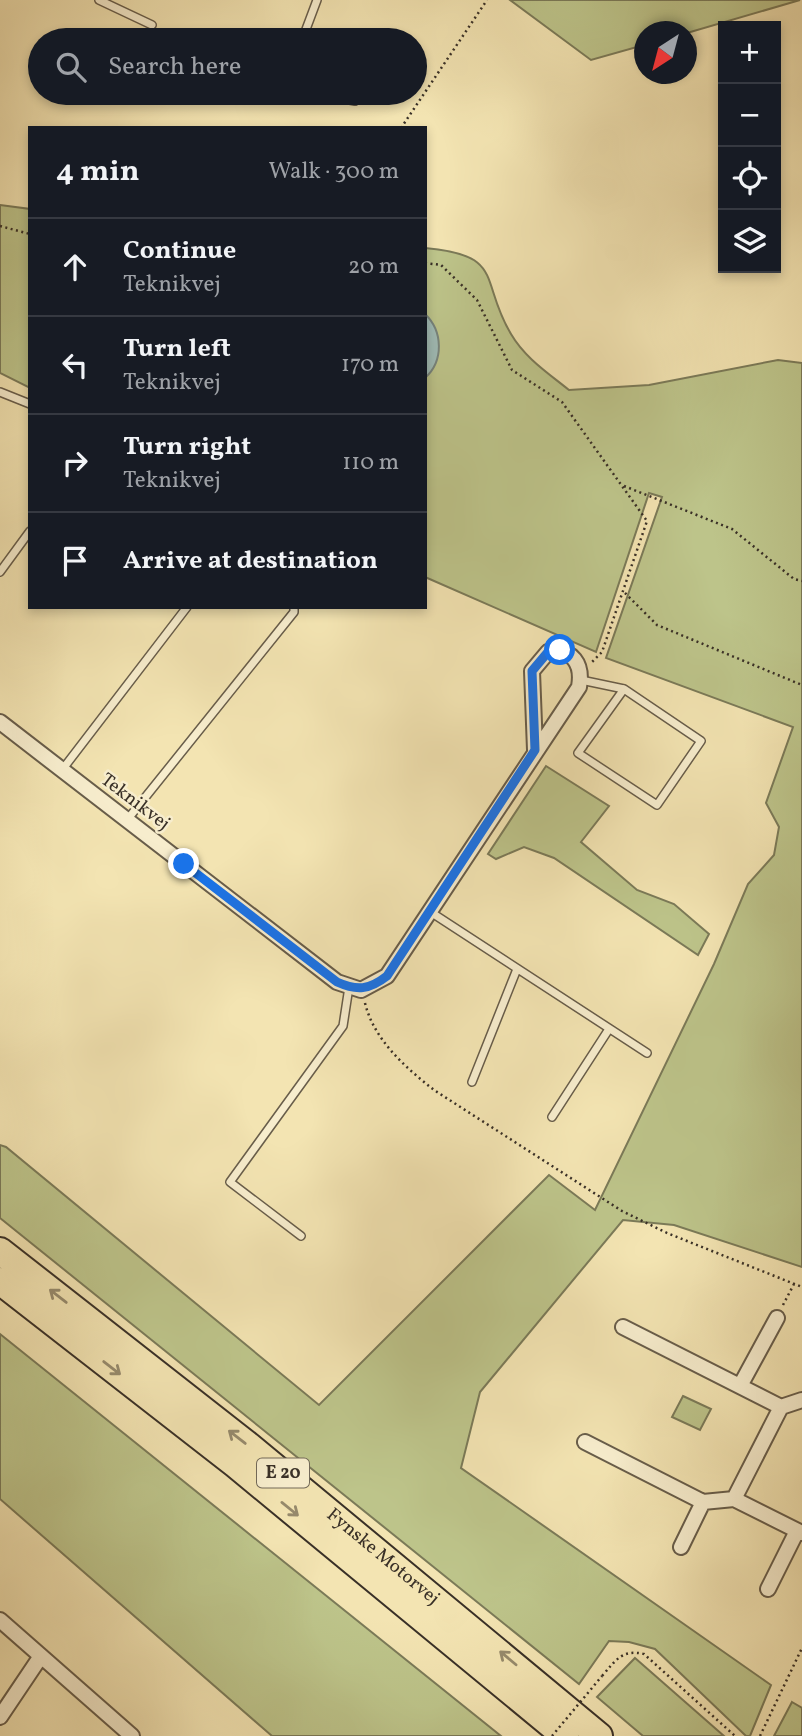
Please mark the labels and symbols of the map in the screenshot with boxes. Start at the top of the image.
north arrow [634,21,697,84]
route start [544,634,575,665]
street label: Teknikvej [95,767,175,837]
route end [168,848,199,879]
one-way arrow [49,1289,67,1304]
one-way arrow [102,1360,120,1375]
one-way arrow [228,1429,246,1444]
road number: E 20 [257,1458,309,1488]
one-way arrow [281,1501,299,1517]
street label: Fynske Motorvej [321,1502,445,1611]
one-way arrow [499,1650,517,1666]

